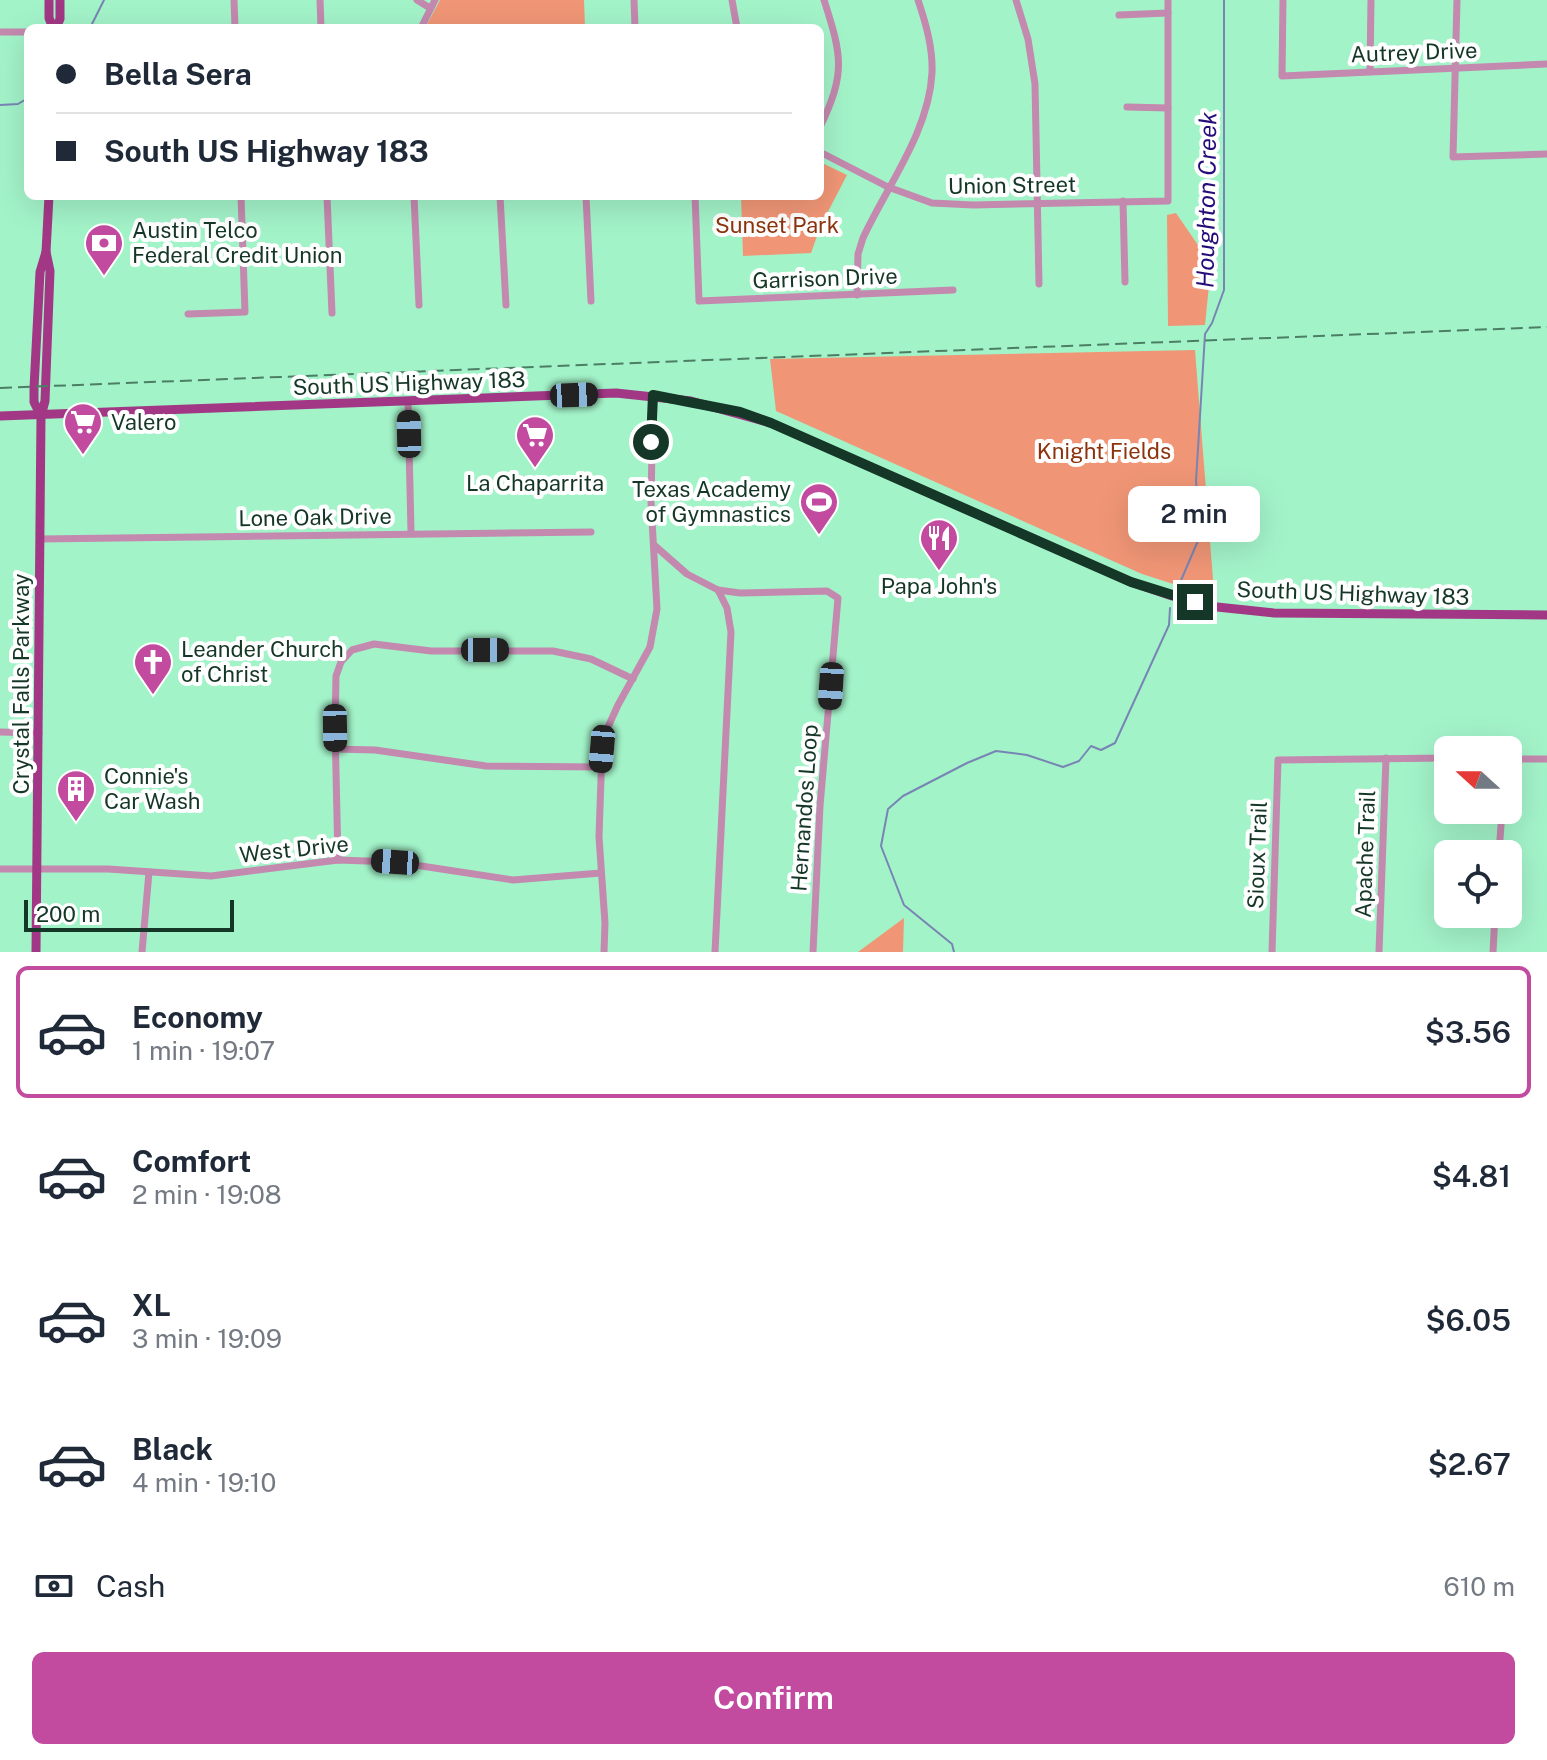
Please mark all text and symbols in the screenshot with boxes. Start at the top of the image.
street label: Autrey Drive [1350,37,1478,67]
text: Bella Sera [104,56,252,92]
water label: Houghton Creek [1190,112,1222,288]
text: South US Highway 183 [104,133,429,169]
street label: Union Street [948,171,1076,199]
park label: Sunset Park [715,212,839,238]
place label: Austin Telco Federal Credit Union [132,217,343,268]
bank icon: Austin Telco Federal Credit Union [83,222,125,277]
street label: Garrison Drive [752,262,898,294]
street label: South US Highway 183 [292,366,526,400]
car [550,382,598,408]
supermarket icon: Valero [62,401,104,456]
place label: Valero [111,409,176,435]
car [397,410,421,458]
supermarket icon: La Chaparrita [514,414,556,469]
route start [633,424,669,460]
park label: Knight Fields [1037,438,1171,464]
place label: La Chaparrita [466,470,604,496]
place label: Texas Academy of Gymnastics [632,476,791,527]
sports icon: Texas Academy of Gymnastics [798,481,840,536]
callout: 2 min [1129,486,1261,542]
text: 2 min [1160,498,1228,529]
street label: Lone Oak Drive [238,503,392,531]
restaurant icon: Papa John's [918,517,960,572]
street label: Crystal Falls Parkway [8,573,34,794]
place label: Papa John's [881,573,997,599]
street label: South US Highway 183 [1236,576,1470,610]
route end [1177,584,1213,620]
place label: Leander Church of Christ [181,636,344,687]
car [461,638,509,662]
church icon: Leander Church of Christ [132,641,174,696]
car [817,661,845,711]
car [323,704,347,752]
car [588,724,616,774]
street label: Hernandos Loop [785,724,823,892]
north arrow [1434,736,1522,824]
map controls [1434,736,1522,928]
place label: Connie's Car Wash [104,763,201,814]
building icon: Connie's Car Wash [55,768,97,823]
street label: Apache Trail [1350,790,1380,918]
street label: Sioux Trail [1242,801,1272,909]
street label: West Drive [238,830,350,868]
button: locate [1434,840,1522,928]
car [370,848,420,876]
scale bar [24,896,234,932]
text: 200 m [36,901,100,927]
icon: car [36,996,108,1068]
text: Economy [132,999,263,1035]
text: $3.56 [1425,1014,1511,1050]
text: 1 min · 19:07 [132,1035,275,1066]
icon: car [36,1140,108,1212]
text: Comfort [132,1143,251,1179]
text: $4.81 [1432,1158,1511,1194]
text: 2 min · 19:08 [132,1179,282,1210]
icon: car [36,1284,108,1356]
text: XL [132,1287,171,1323]
text: $6.05 [1425,1302,1511,1338]
text: 3 min · 19:09 [132,1323,282,1354]
icon: car [36,1428,108,1500]
text: Black [132,1431,213,1467]
text: $2.67 [1428,1446,1511,1482]
text: 4 min · 19:10 [132,1467,276,1498]
icon: cash [32,1564,76,1608]
text: Cash [96,1568,165,1604]
text: 610 m [1444,1571,1515,1602]
button: Confirm [32,1652,1515,1744]

